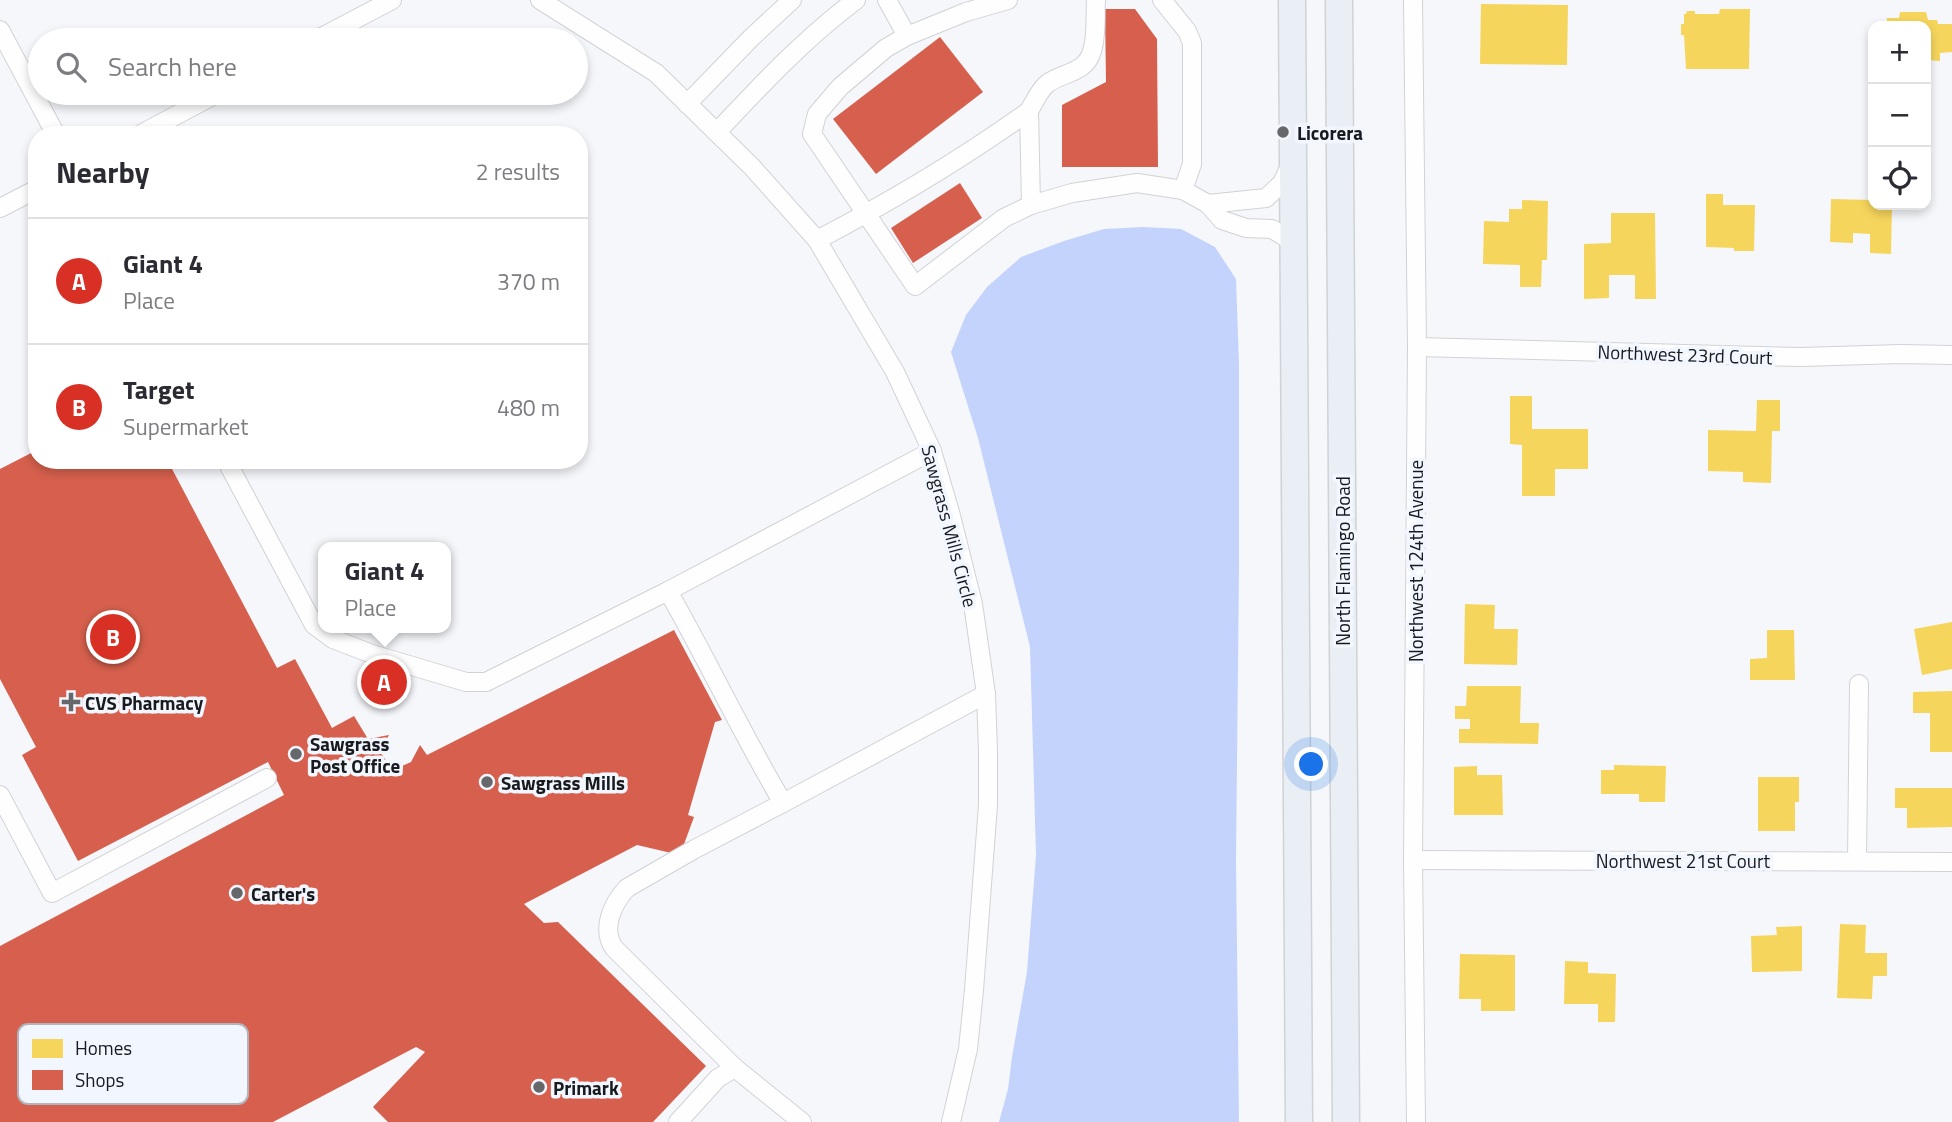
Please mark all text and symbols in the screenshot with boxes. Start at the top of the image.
map controls [1868,21,1931,210]
button: + [1868,21,1931,84]
search box [28,28,588,105]
text: Search here [108,47,237,86]
icon: search [52,48,90,86]
button: − [1868,84,1931,147]
place label: Licorera [1297,118,1363,147]
marker: Licorera [1275,124,1291,140]
button: locate [1868,147,1931,210]
text: Nearby [56,149,149,195]
text: 2 results [476,154,560,189]
text: Giant 4 [123,244,203,283]
text: A [72,264,86,299]
text: 370 m [497,264,560,299]
text: Place [123,283,175,318]
street label: Northwest 23rd Court [1597,336,1773,372]
text: Target [123,370,194,409]
text: B [72,390,86,425]
text: 480 m [497,390,560,425]
text: Supermarket [123,409,248,444]
street label: Sawgrass Mills Circle [914,442,986,610]
street label: Northwest 124th Avenue [1401,460,1430,662]
street label: North Flamingo Road [1328,476,1357,646]
popup [318,542,451,633]
text: Giant 4 [344,551,425,590]
text: Place [344,590,396,625]
pin: B [90,611,136,663]
pin: A [361,656,407,708]
place label: CVS Pharmacy [85,688,204,717]
marker: CVS Pharmacy [63,694,79,710]
place label: Sawgrass Post Office [310,729,401,780]
marker: Sawgrass Post Office [288,746,304,762]
your location [1294,747,1328,781]
place label: Sawgrass Mills [501,768,625,797]
marker: Sawgrass Mills [479,774,495,790]
street label: Northwest 21st Court [1596,846,1770,875]
place label: Carter's [251,879,315,908]
marker: Carter's [229,885,245,901]
legend [18,1024,248,1104]
text: Homes [75,1033,132,1062]
text: Shops [75,1065,125,1094]
place label: Primark [553,1073,619,1102]
marker: Primark [531,1079,547,1095]

